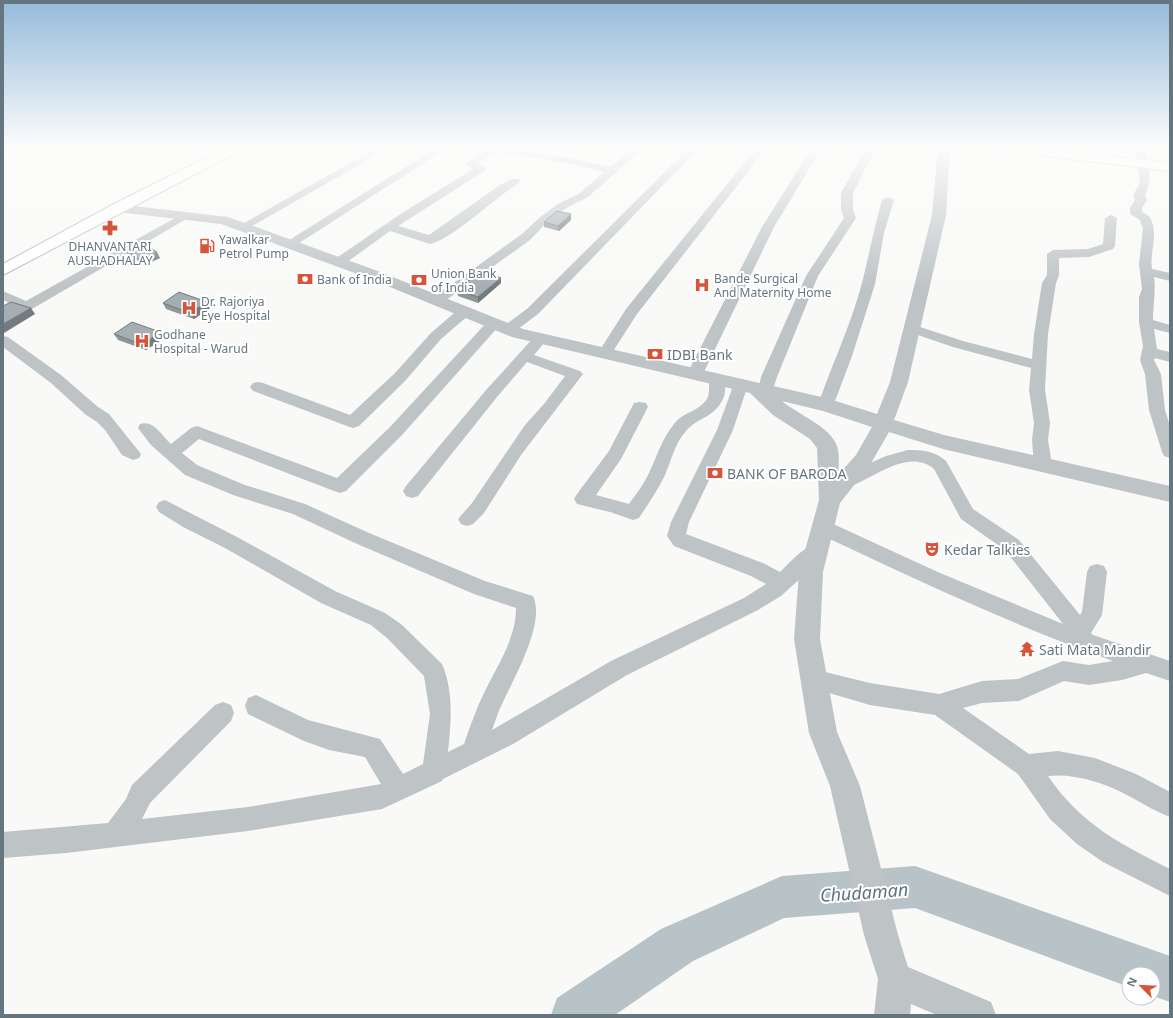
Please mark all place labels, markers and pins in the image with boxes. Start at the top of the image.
pharmacy icon: DHANVANTARI AUSHADHALAY [101,219,119,237]
place label: Yawalkar Petrol Pump [219,231,289,262]
fuel station icon: Yawalkar Petrol Pump [198,237,216,255]
place label: DHANVANTARI AUSHADHALAY [68,238,153,269]
place label: Union Bank of India [431,265,497,296]
bank icon: Bank of India [296,270,314,288]
place label: Bande Surgical And Maternity Home [714,270,832,301]
place label: Bank of India [317,271,392,288]
bank icon: Union Bank of India [410,271,428,289]
hospital icon: Bande Surgical And Maternity Home [693,276,711,294]
place label: Dr. Rajoriya Eye Hospital [201,293,270,324]
hospital icon: Dr. Rajoriya Eye Hospital [180,299,198,317]
place label: Godhane Hospital - Warud [154,326,248,357]
hospital icon: Godhane Hospital - Warud [133,332,151,350]
bank icon: IDBI Bank [646,345,664,363]
place label: IDBI Bank [667,345,733,364]
bank icon: BANK OF BARODA [706,464,724,482]
place label: BANK OF BARODA [727,464,846,483]
theatre icon: Kedar Talkies [923,540,941,558]
place label: Kedar Talkies [944,540,1031,559]
temple icon: Sati Mata Mandir [1018,640,1036,658]
place label: Sati Mata Mandir [1039,640,1151,659]

